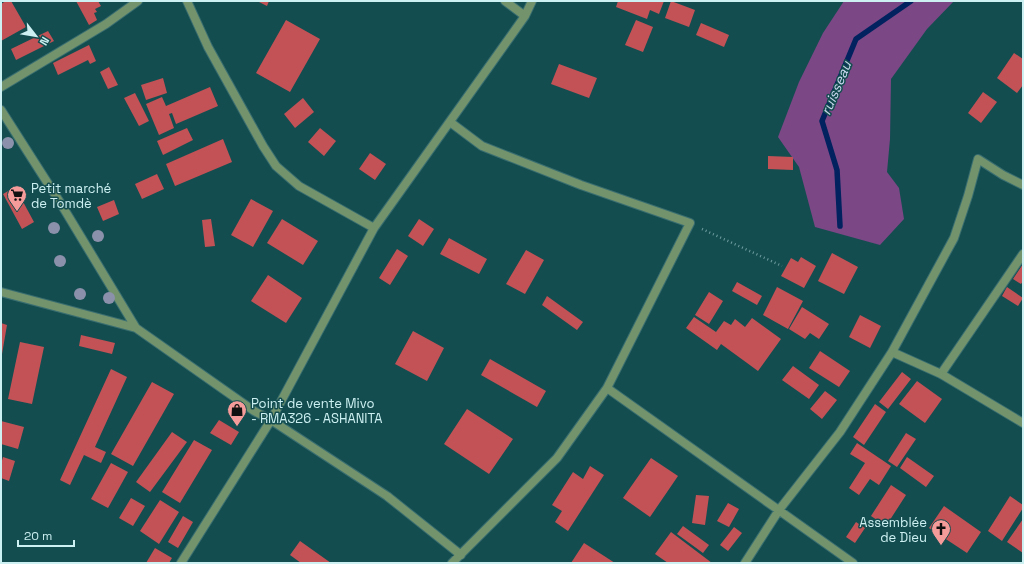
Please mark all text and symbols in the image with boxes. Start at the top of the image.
north arrow [16,16,56,56]
text: N [37,34,52,48]
water label: ruisseau [817,57,856,118]
place label: Petit marché de Tomdè [31,180,111,212]
supermarket icon: Petit marché de Tomdè [6,184,28,212]
place label: Point de vente Mivo - RMA326 - ASHANITA [251,395,382,427]
shop icon: Point de vente Mivo - RMA326 - ASHANITA [226,399,248,427]
place label: Assemblée de Dieu [859,514,927,546]
church icon: Assemblée de Dieu [930,518,952,546]
scale bar [18,522,74,548]
text: 20 m [24,528,52,544]

